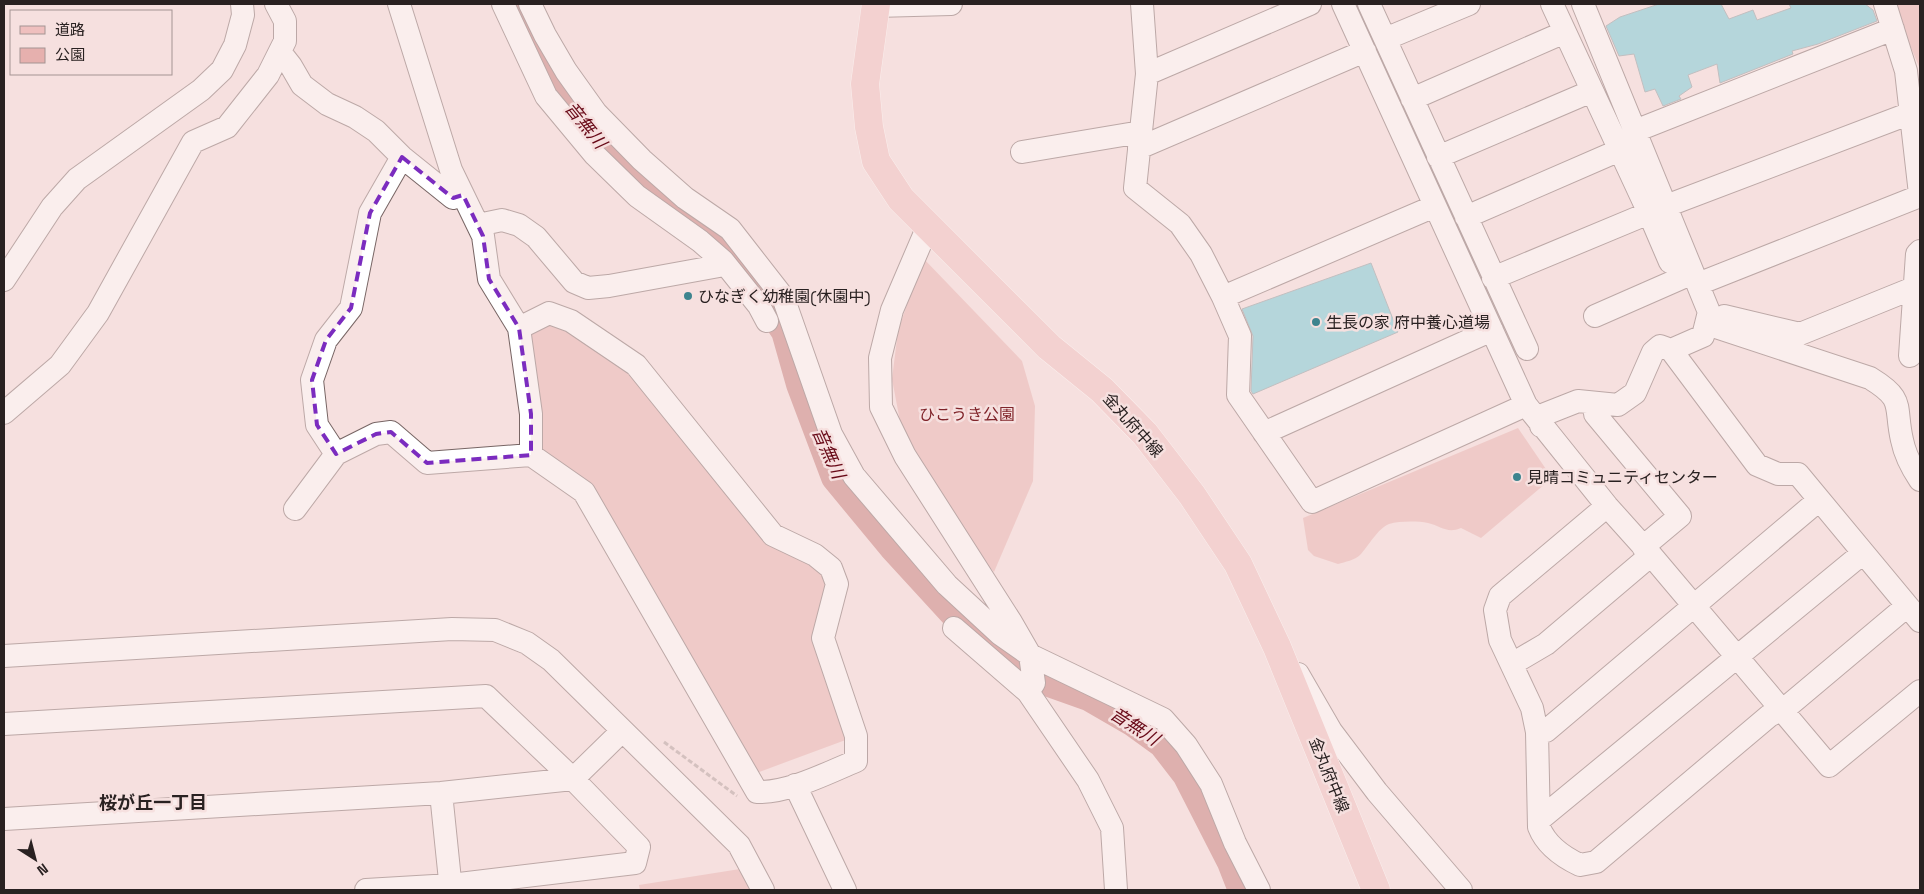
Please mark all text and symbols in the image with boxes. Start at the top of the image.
legend [10,10,172,75]
text: 道路 [55,20,85,39]
text: 公園 [55,45,85,64]
water label: 音無川 [560,97,613,155]
place label: ひなぎく幼稚園(休園中) [698,286,870,307]
marker: ひなぎく幼稚園(休園中) [682,290,694,302]
place label: 生長の家 府中養心道場 [1326,312,1490,333]
marker: 生長の家 府中養心道場 [1310,316,1322,328]
street label: 金丸府中線 [1098,388,1168,462]
park label: ひこうき公園 [919,404,1015,425]
water label: 音無川 [808,424,851,484]
place label: 見晴コミュニティセンター [1527,467,1718,488]
marker: 見晴コミュニティセンター [1511,471,1523,483]
water label: 音無川 [1106,702,1166,751]
street label: 金丸府中線 [1304,734,1354,816]
district label: 桜が丘一丁目 [99,791,207,814]
north arrow [10,834,60,884]
text: N [34,859,52,880]

